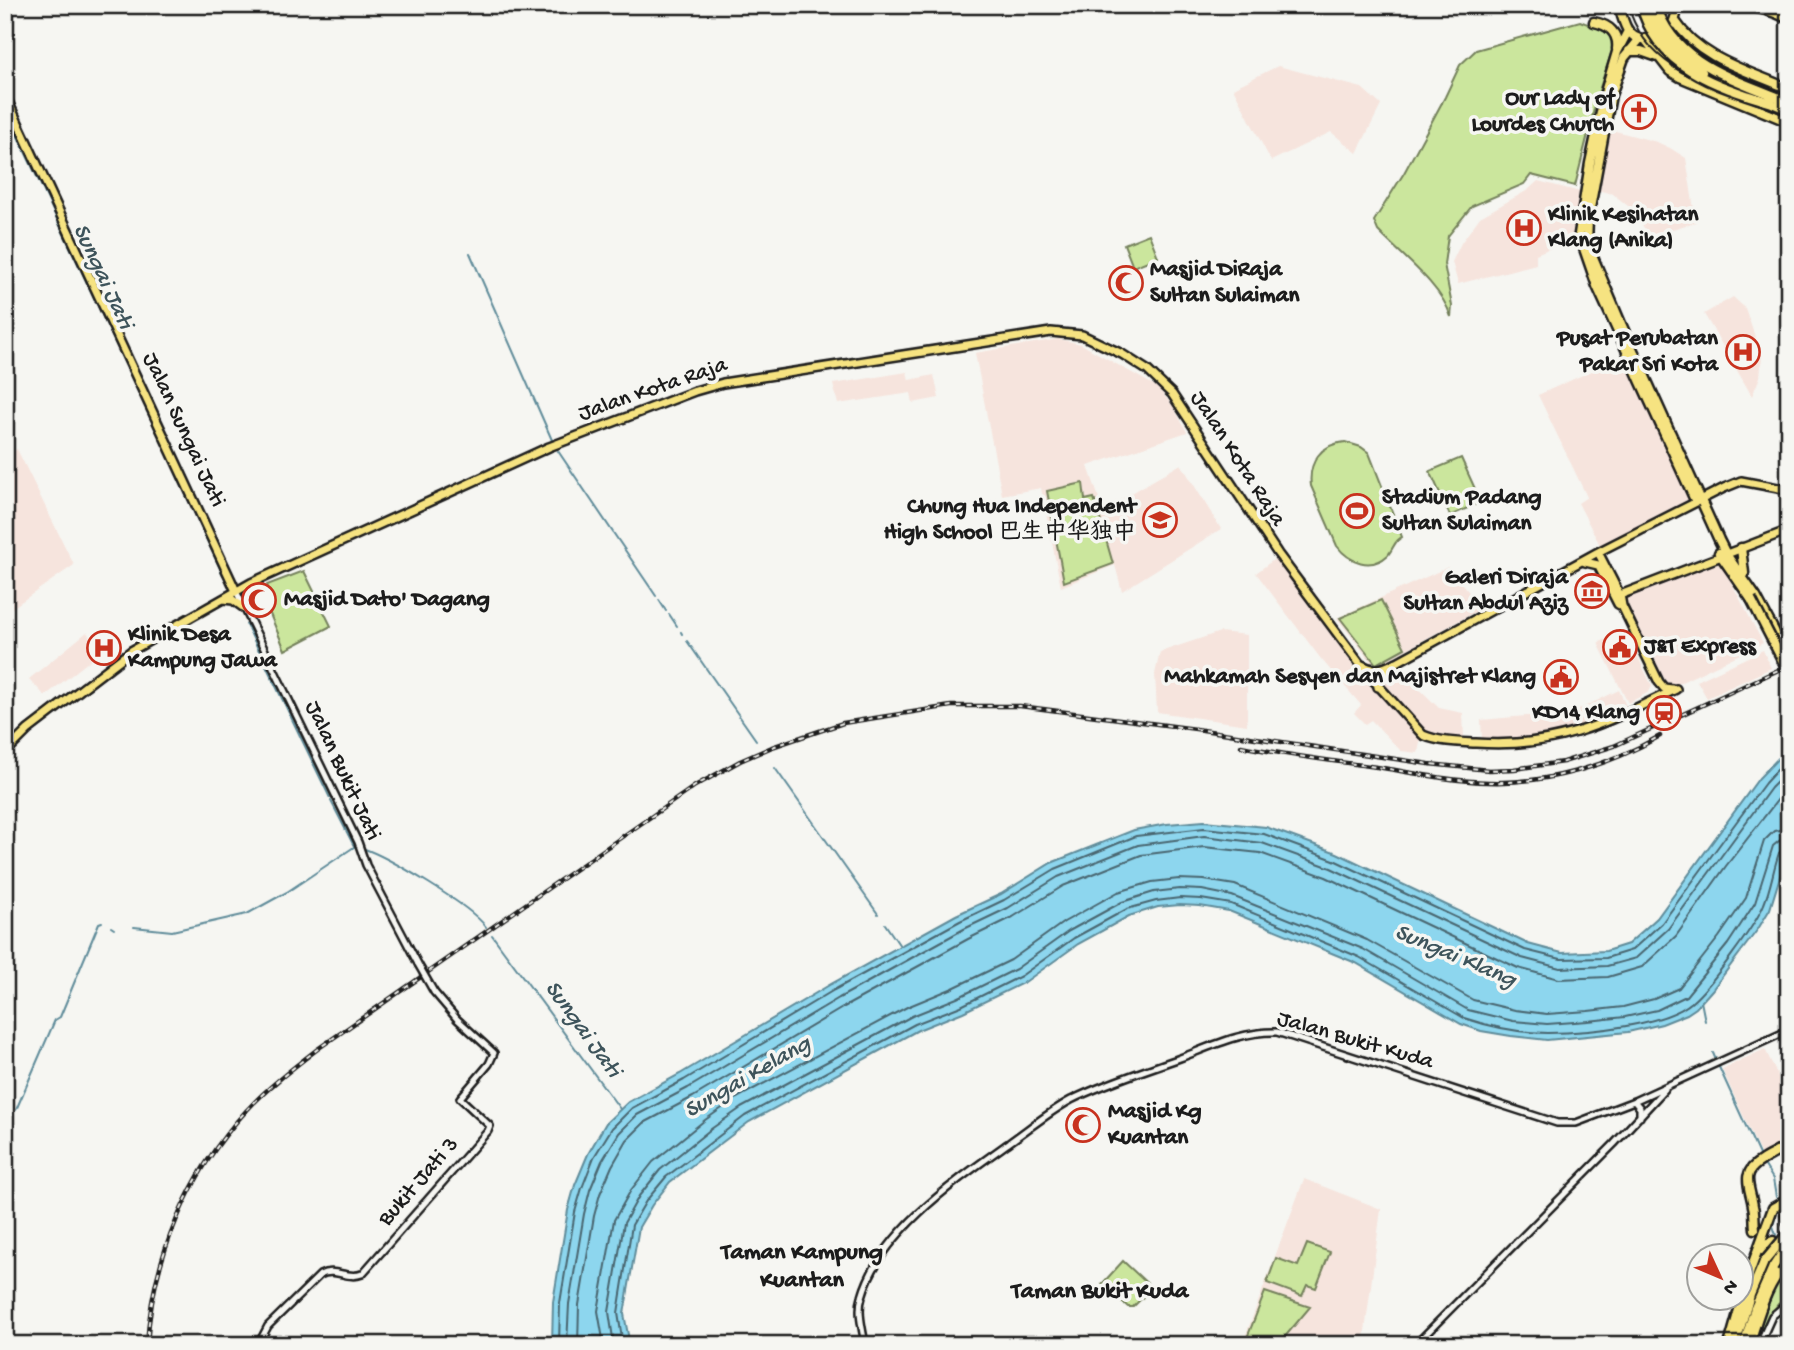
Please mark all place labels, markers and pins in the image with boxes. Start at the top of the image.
place label: Our Lady of Lourdes Church [1472,86,1616,139]
church icon: Our Lady of Lourdes Church [1620,93,1658,131]
place label: Klinik Kesihatan Klang (Anika) [1547,202,1700,255]
hospital icon: Klinik Kesihatan Klang (Anika) [1505,209,1543,247]
place label: Masjid DiRaja Sultan Sulaiman [1150,257,1300,310]
mosque icon: Masjid DiRaja Sultan Sulaiman [1107,264,1145,302]
place label: Pusat Perubatan Pakar Sri Kota [1555,326,1719,379]
hospital icon: Pusat Perubatan Pakar Sri Kota [1724,333,1762,371]
place label: Stadium Padang Sultan Sulaiman [1382,485,1542,538]
sports icon: Stadium Padang Sultan Sulaiman [1338,492,1376,530]
place label: Chung Hua Independent High School 巴生中华独中 [884,494,1139,547]
school or university icon: Chung Hua Independent High School 巴生中华独中 [1141,501,1179,539]
place label: Galeri Diraja Sultan Abdul Aziz [1404,565,1570,618]
museum icon: Galeri Diraja Sultan Abdul Aziz [1573,572,1611,610]
mosque icon: Masjid Dato' Dagang [240,581,278,619]
place label: Masjid Dato' Dagang [284,587,490,614]
place label: Klinik Desa Kampung Jawa [127,622,278,675]
public building icon: J&T Express [1601,628,1639,666]
hospital icon: Klinik Desa Kampung Jawa [85,629,123,667]
place label: J&T Express [1643,634,1757,661]
public building icon: Mahkamah Sesyen dan Majistret Klang [1542,658,1580,696]
place label: Mahkamah Sesyen dan Majistret Klang [1164,664,1536,691]
station icon: KD14 Klang [1645,694,1683,732]
place label: KD14 Klang [1531,700,1640,727]
place label: Masjid Kg Kuantan [1107,1099,1202,1152]
mosque icon: Masjid Kg Kuantan [1064,1106,1102,1144]

